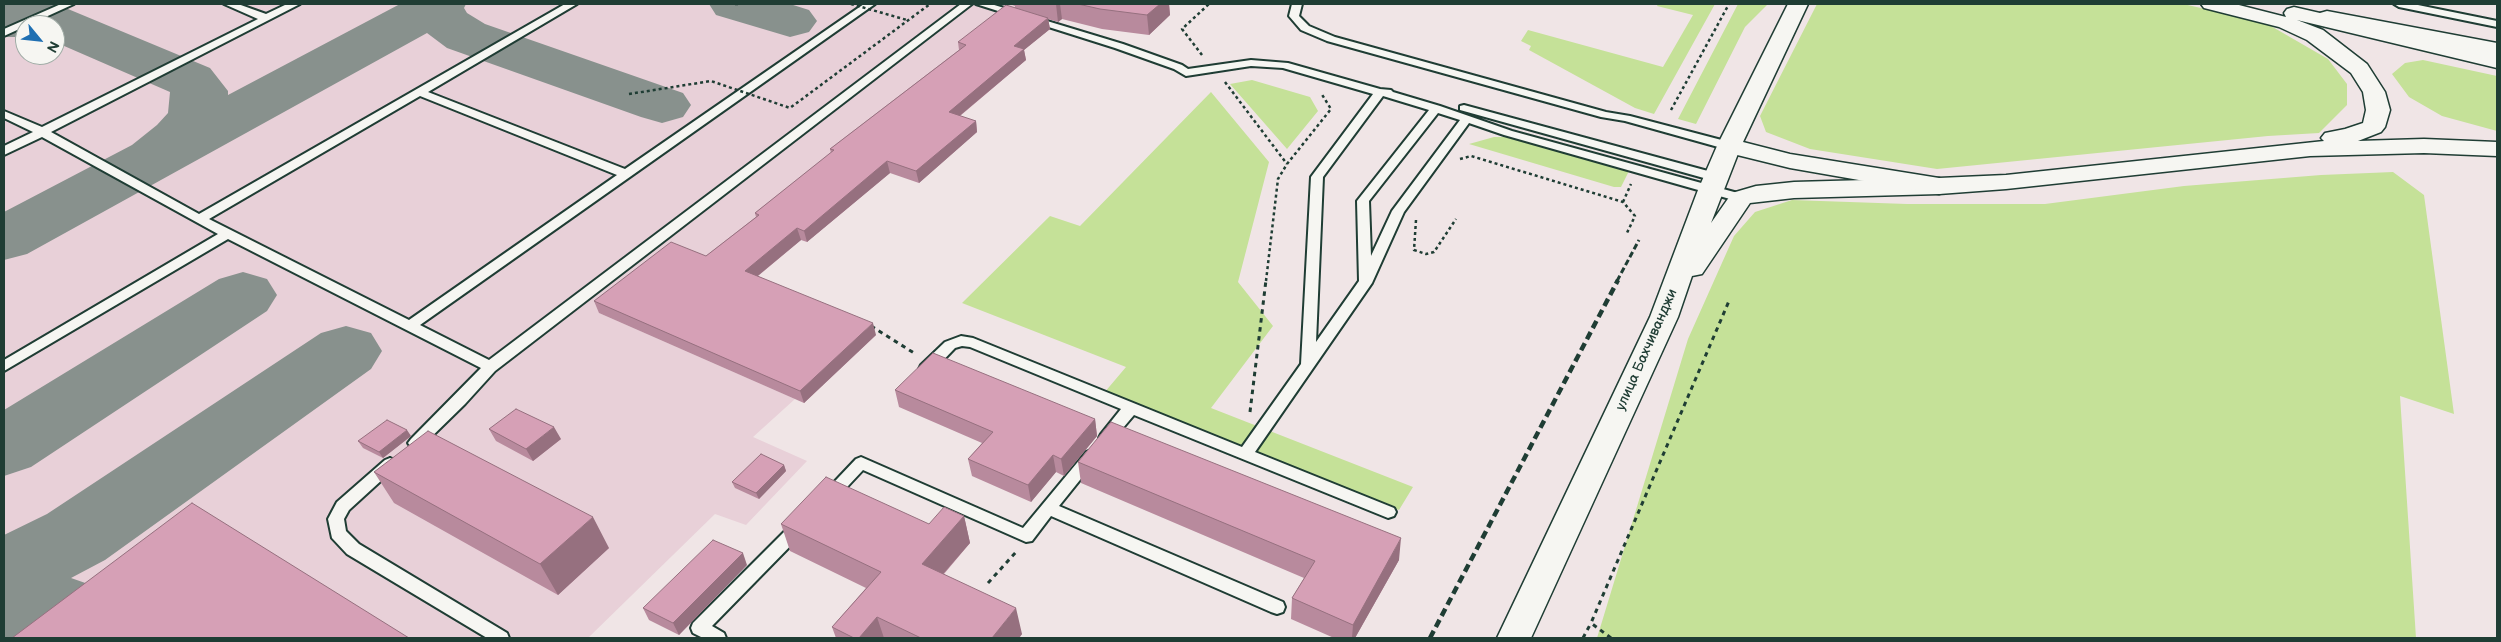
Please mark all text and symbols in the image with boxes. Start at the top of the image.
north arrow [15,15,65,65]
text: N [43,38,63,55]
street label: улица Бахчиванджи [1613,287,1681,413]

